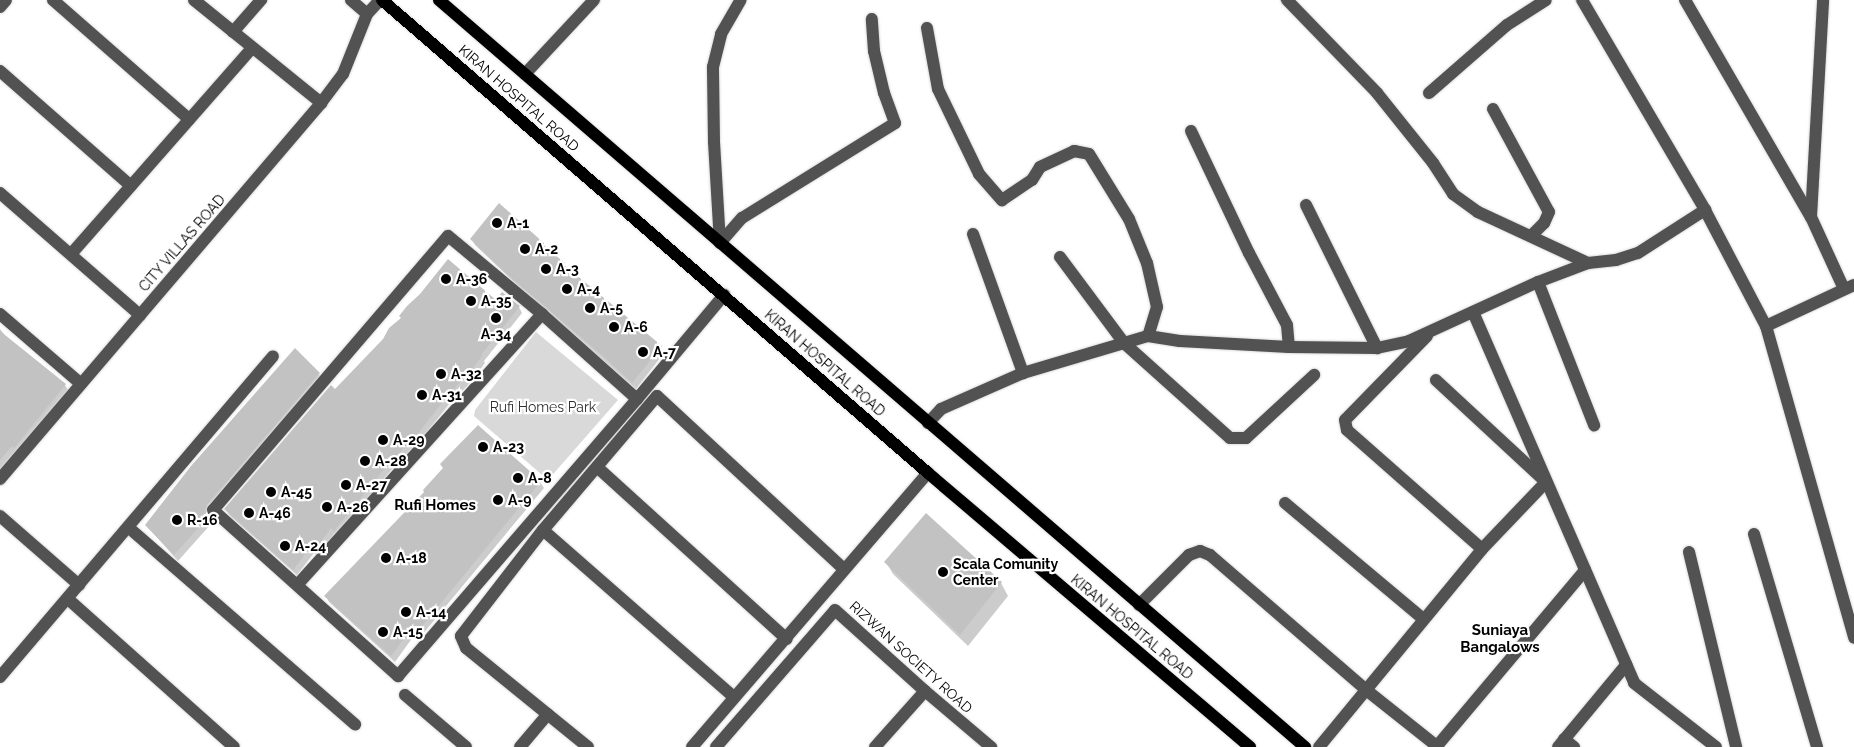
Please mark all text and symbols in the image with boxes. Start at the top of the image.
street label: KIRAN HOSPITAL ROAD [455,41,583,155]
street label: CITY VILLAS ROAD [135,191,229,295]
place label: A-1 [507,215,529,231]
marker: A-1 [491,217,503,229]
place label: A-2 [535,241,558,257]
marker: A-2 [519,243,531,255]
place label: A-3 [556,261,579,277]
marker: A-3 [540,263,552,275]
place label: A-36 [456,271,487,287]
marker: A-36 [440,273,452,285]
place label: A-4 [577,281,600,297]
marker: A-4 [561,283,573,295]
place label: A-35 [481,293,511,309]
marker: A-35 [465,295,477,307]
place label: A-5 [600,300,623,316]
marker: A-5 [584,302,596,314]
street label: KIRAN HOSPITAL ROAD [761,306,889,420]
marker: A-34 [490,312,502,324]
place label: A-6 [624,319,648,335]
marker: A-6 [608,321,620,333]
place label: A-34 [481,326,511,342]
place label: A-7 [653,344,676,360]
marker: A-7 [637,346,649,358]
place label: A-32 [451,366,482,382]
marker: A-32 [435,368,447,380]
place label: A-31 [432,387,462,403]
marker: A-31 [416,389,428,401]
park label: Rufi Homes Park [490,399,596,415]
place label: A-29 [393,432,424,448]
marker: A-29 [377,434,389,446]
place label: A-23 [493,439,524,455]
marker: A-23 [477,441,489,453]
place label: A-28 [375,453,407,469]
marker: A-28 [359,455,371,467]
place label: A-8 [528,470,552,486]
marker: A-8 [512,472,524,484]
place label: A-27 [356,477,387,493]
marker: A-27 [340,479,352,491]
place label: A-45 [281,484,312,500]
marker: A-45 [265,486,277,498]
place label: A-9 [508,492,532,508]
marker: A-9 [492,494,504,506]
district label: Rufi Homes [394,497,476,515]
place label: A-26 [337,499,369,515]
marker: A-26 [321,501,333,513]
place label: A-46 [259,505,291,521]
marker: A-46 [243,507,255,519]
place label: R-16 [187,512,218,528]
marker: R-16 [171,514,183,526]
place label: A-24 [295,538,326,554]
marker: A-24 [279,540,291,552]
place label: A-18 [396,550,427,566]
marker: A-18 [380,552,392,564]
place label: Scala Comunity Center [953,556,1058,588]
marker: Scala Comunity Center [937,566,949,578]
street label: KIRAN HOSPITAL ROAD [1067,571,1197,683]
street label: RIZWAN SOCIETY ROAD [846,597,976,717]
place label: A-14 [416,604,446,620]
marker: A-14 [400,606,412,618]
district label: Suniaya Bangalows [1460,621,1540,656]
place label: A-15 [393,624,423,640]
marker: A-15 [377,626,389,638]

